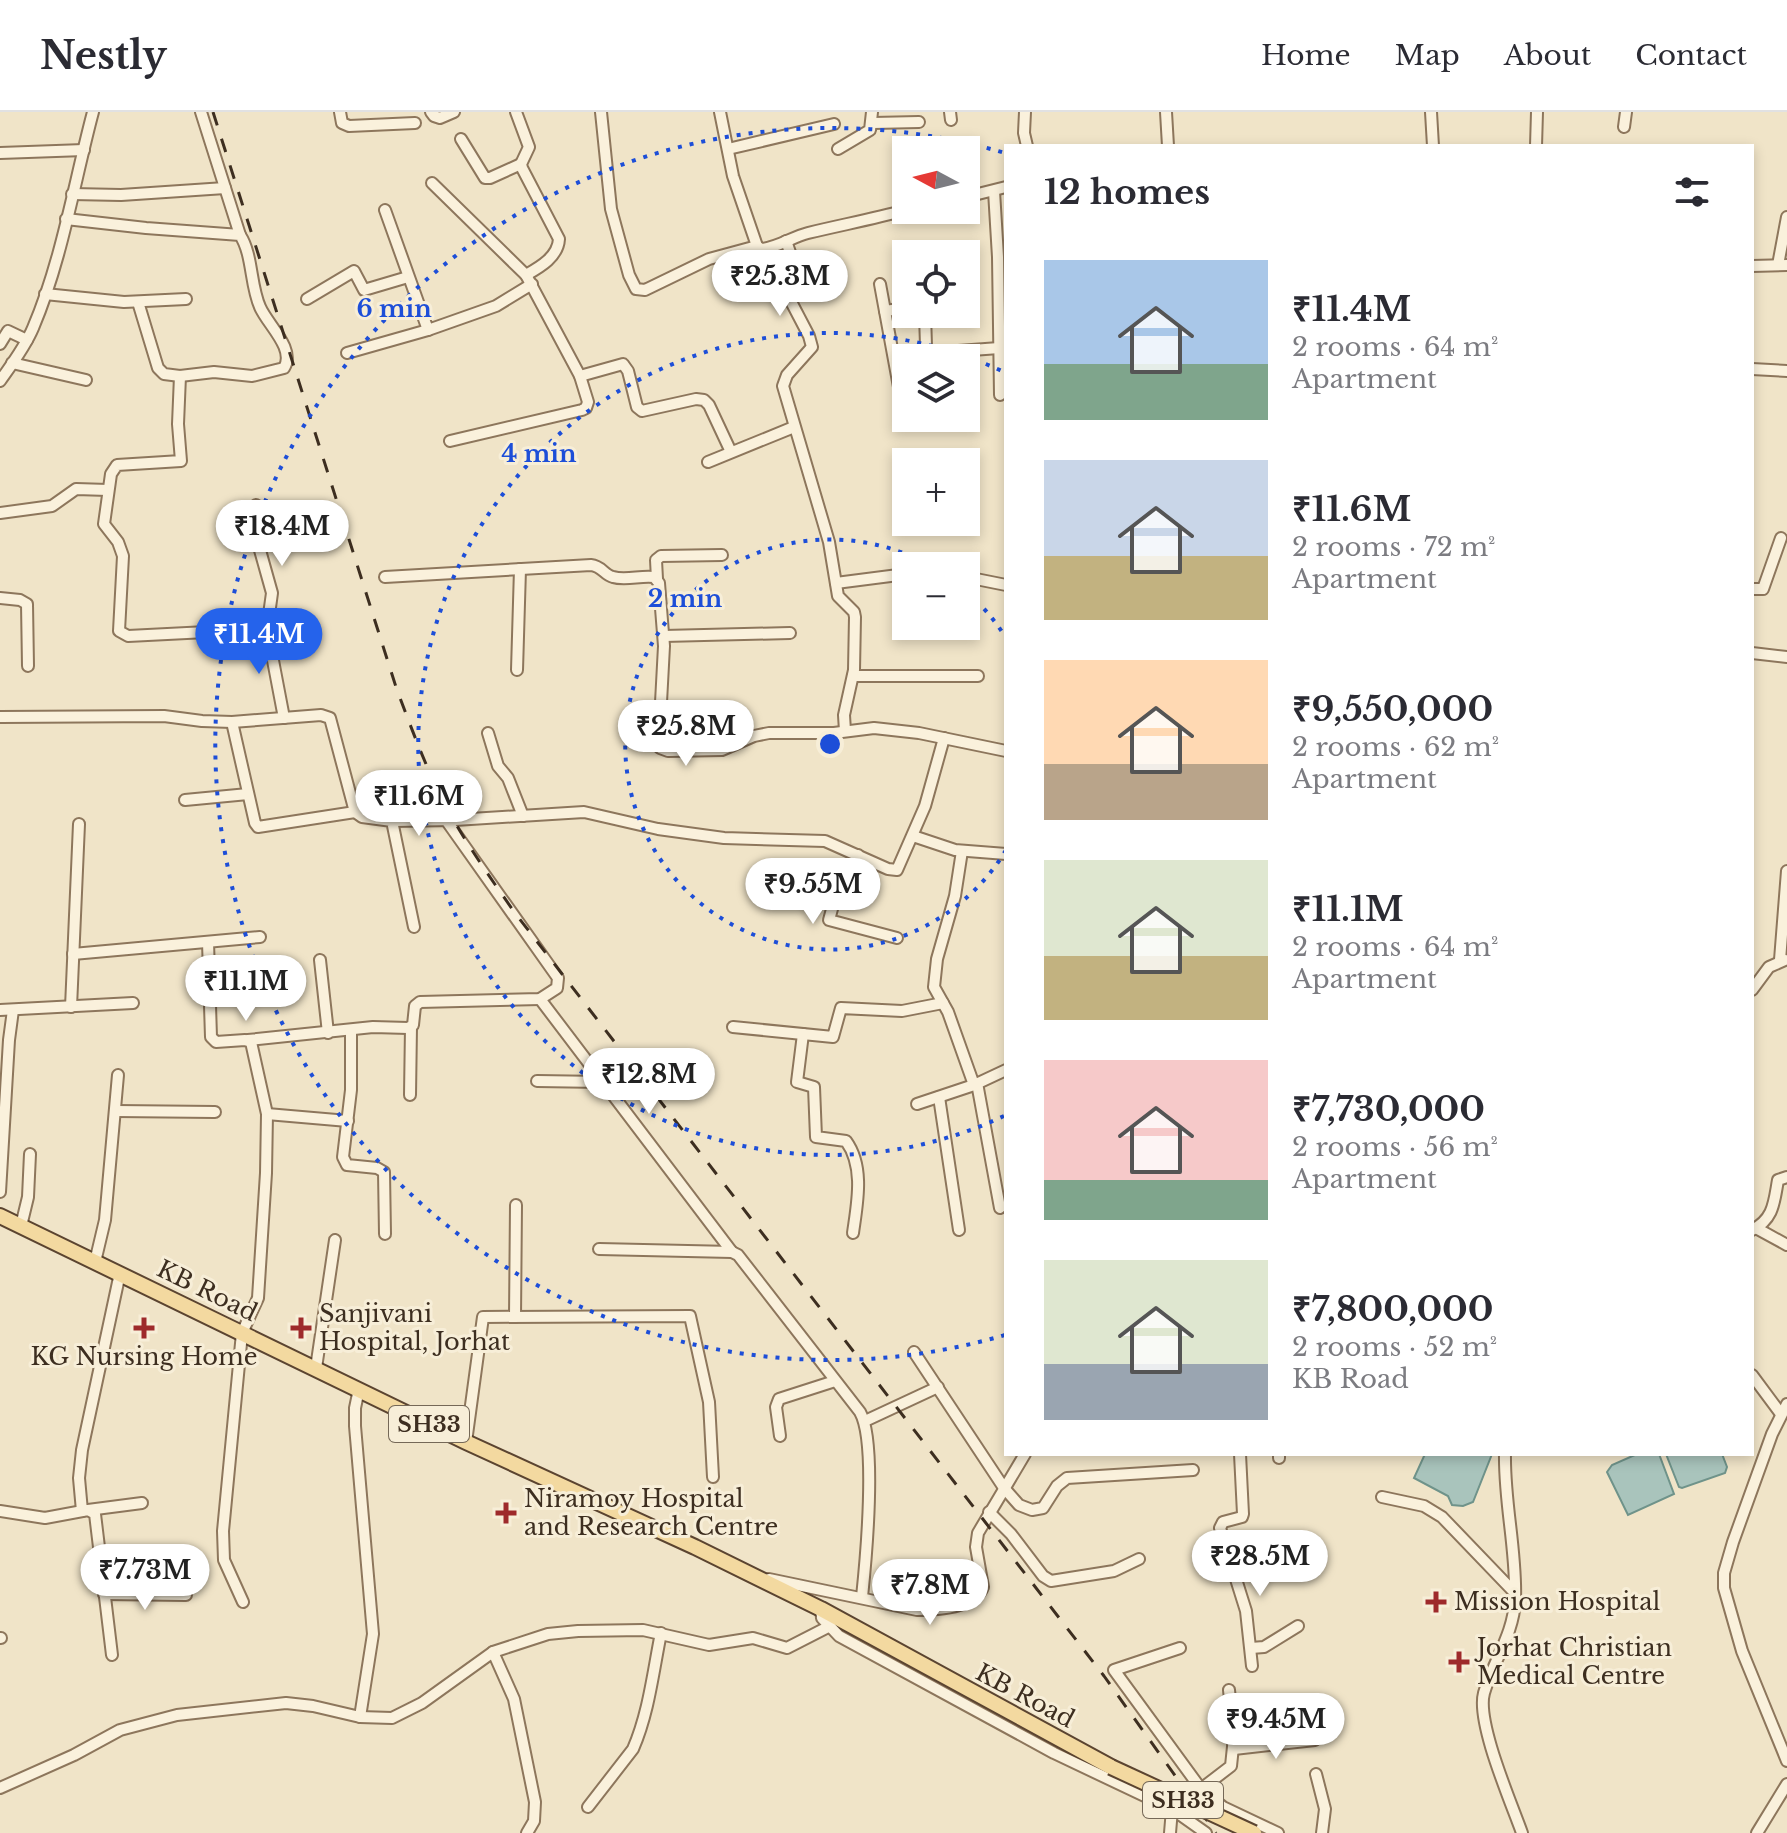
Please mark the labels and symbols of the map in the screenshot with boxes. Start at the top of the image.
north arrow [892,136,980,224]
pin: ₹25.3M [715,250,845,318]
text: 6 min [356,294,432,323]
text: 4 min [502,439,577,468]
pin: ₹18.4M [217,500,347,568]
text: 2 min [648,584,723,613]
pin: ₹11.4M [194,608,324,676]
pin: ₹25.8M [621,700,751,768]
centre of rings [816,730,844,758]
pin: ₹11.6M [354,770,484,838]
pin: ₹9.55M [748,858,878,926]
pin: ₹11.1M [181,955,311,1023]
pin: ₹12.8M [584,1048,714,1116]
street label: KB Road [152,1254,262,1327]
place label: Sanjivani Hospital, Jorhat [319,1299,510,1356]
marker: KG Nursing Home [133,1317,155,1339]
marker: Sanjivani Hospital, Jorhat [290,1317,312,1339]
place label: KG Nursing Home [31,1342,257,1371]
road number: SH33 [389,1406,469,1442]
place label: Niramoy Hospital and Research Centre [524,1484,778,1541]
marker: Niramoy Hospital and Research Centre [495,1502,517,1524]
pin: ₹28.5M [1195,1530,1325,1598]
pin: ₹7.73M [80,1544,210,1612]
pin: ₹7.8M [874,1559,986,1627]
place label: Mission Hospital [1454,1587,1660,1616]
marker: Mission Hospital [1425,1591,1447,1613]
place label: Jorhat Christian Medical Centre [1474,1633,1672,1690]
marker: Jorhat Christian Medical Centre [1448,1651,1470,1673]
street label: KB Road [971,1657,1080,1734]
pin: ₹9.45M [1211,1693,1341,1761]
road number: SH33 [1143,1782,1223,1818]

